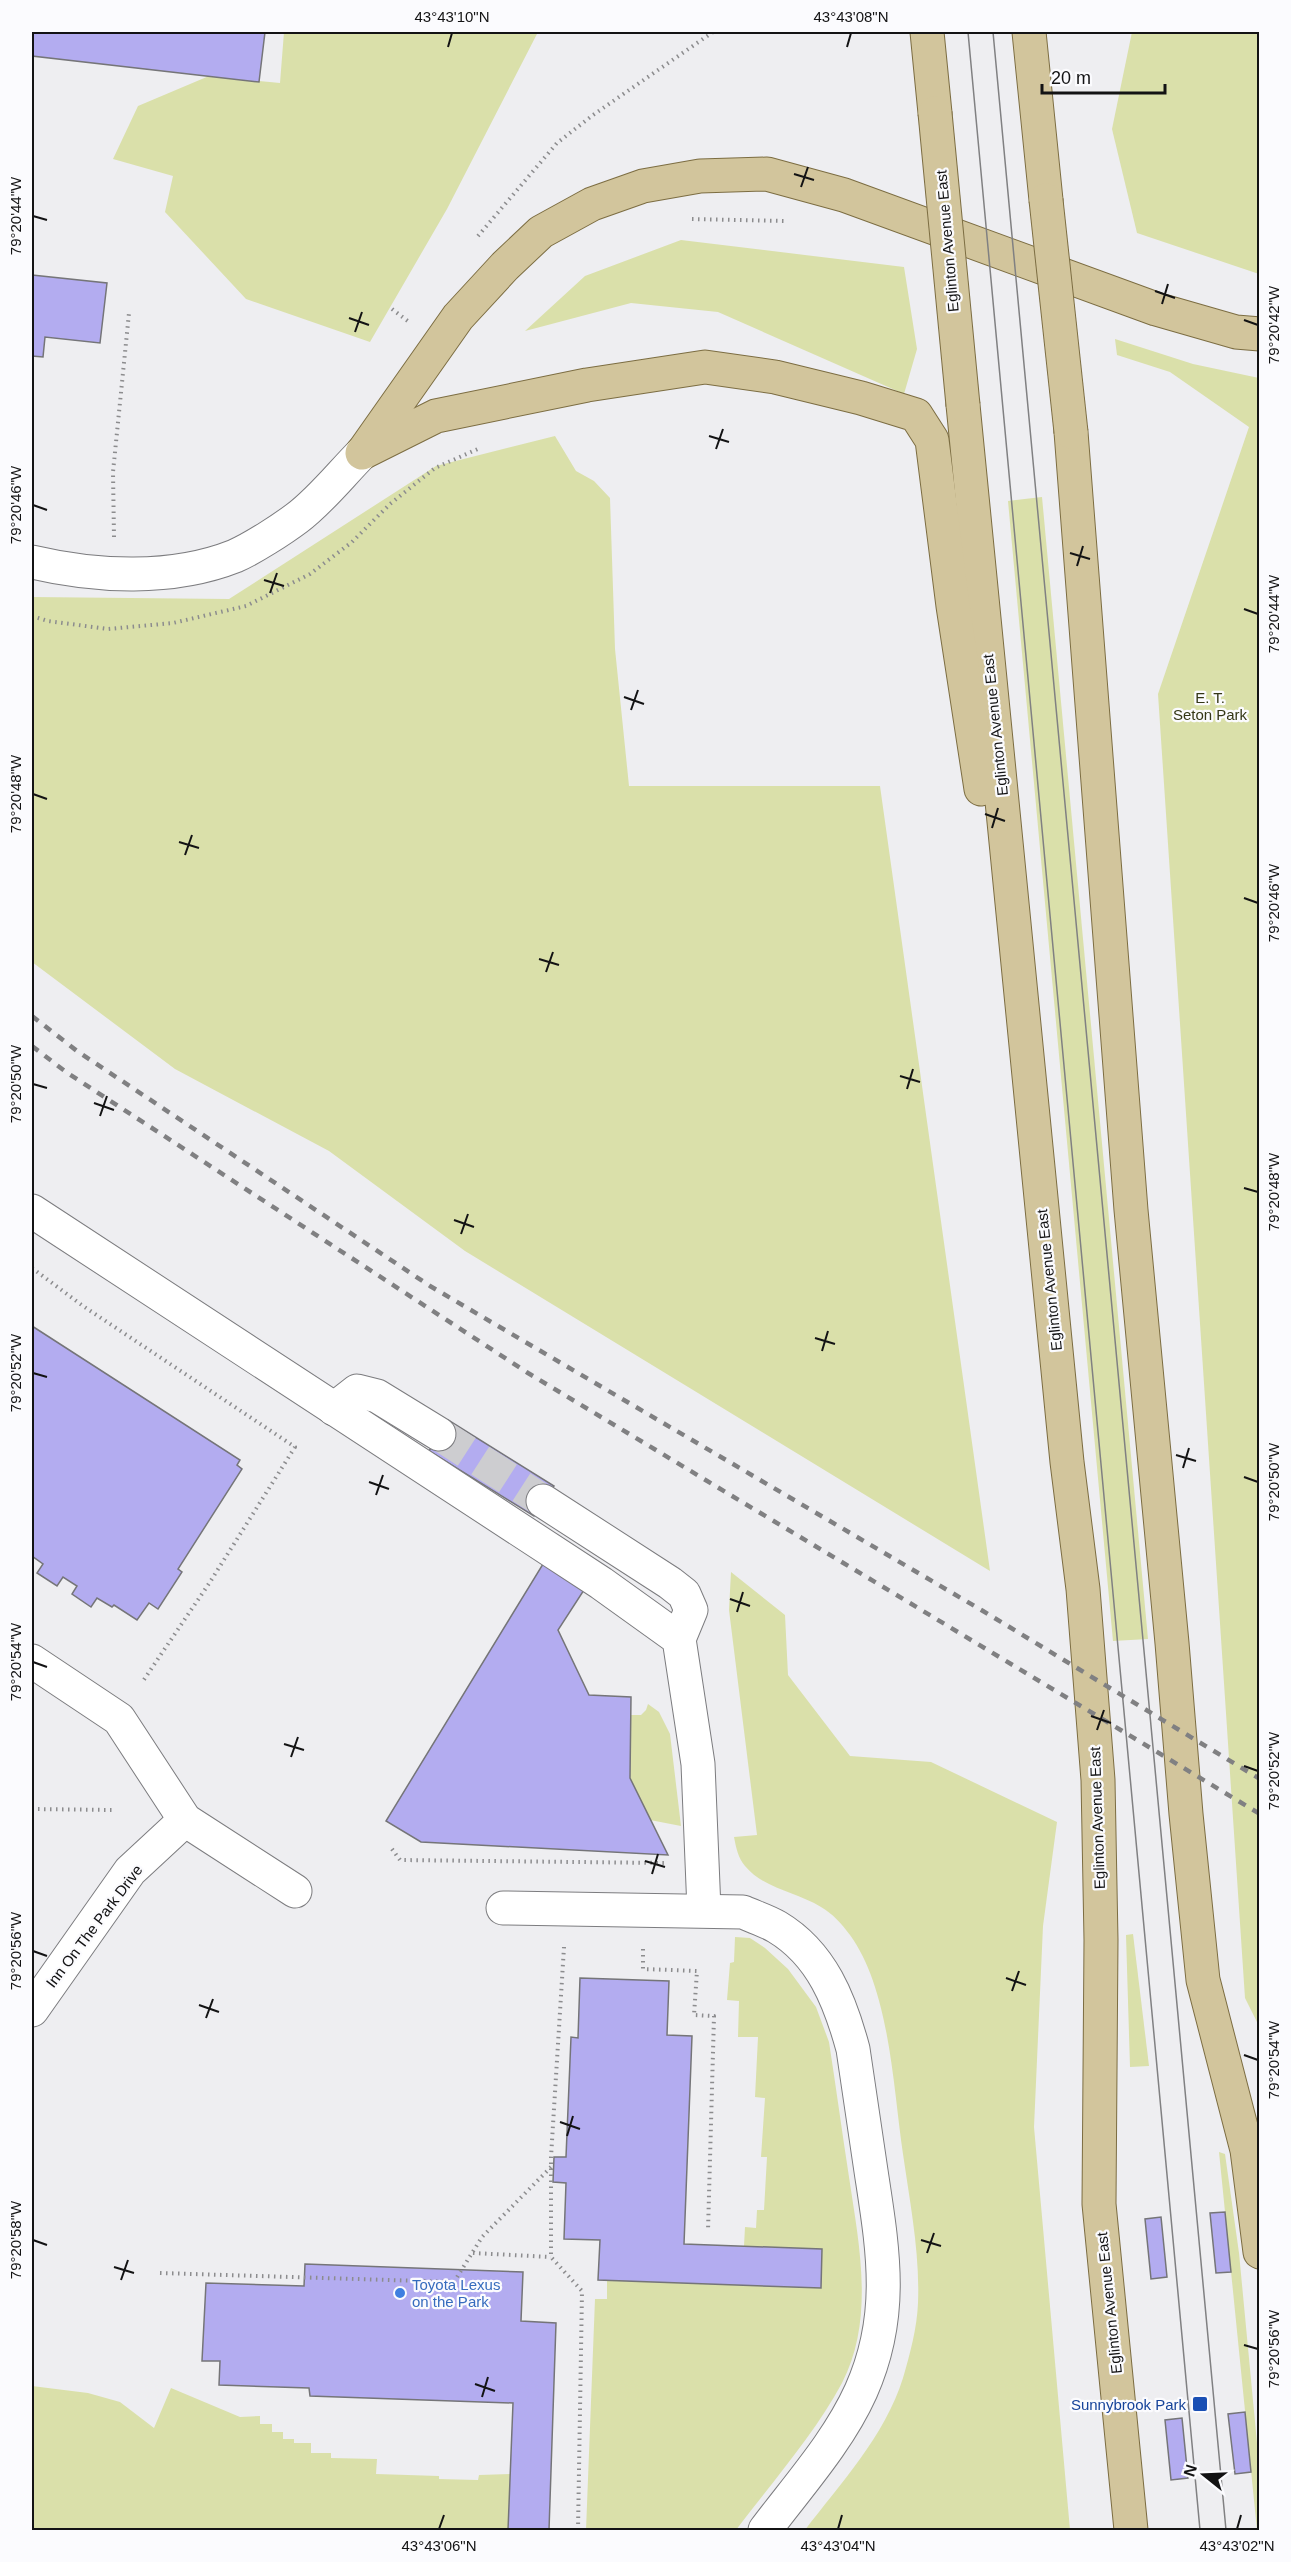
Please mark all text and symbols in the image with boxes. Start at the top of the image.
text: 43°43'10"N [414,8,490,25]
text: 43°43'08"N [813,8,889,25]
scale bar [1042,57,1165,95]
text: 20 m [1051,68,1091,88]
street label: Eglinton Avenue East [932,169,962,313]
text: 79°20'44"W [7,176,24,255]
text: 79°20'42"W [1265,285,1282,364]
text: 79°20'46"W [7,465,24,544]
text: 79°20'44"W [1265,574,1282,653]
street label: Eglinton Avenue East [979,653,1011,797]
park label: E. T. Seton Park [1173,689,1248,723]
text: 79°20'48"W [7,754,24,833]
text: 79°20'46"W [1265,863,1282,942]
text: 79°20'50"W [7,1044,24,1123]
text: 79°20'48"W [1265,1152,1282,1231]
street label: Eglinton Avenue East [1033,1208,1065,1352]
text: 79°20'52"W [7,1333,24,1412]
text: 79°20'50"W [1265,1442,1282,1521]
text: 79°20'54"W [7,1622,24,1701]
text: 79°20'52"W [1265,1731,1282,1810]
street label: Eglinton Avenue East [1086,1746,1108,1889]
street label: Inn On The Park Drive [42,1861,146,1991]
text: 79°20'56"W [7,1911,24,1990]
text: 79°20'54"W [1265,2020,1282,2099]
text: 79°20'58"W [7,2200,24,2279]
street label: Eglinton Avenue East [1093,2231,1125,2375]
place label: Toyota Lexus on the Park [412,2276,500,2310]
marker: Toyota Lexus on the Park [393,2286,407,2300]
text: 79°20'56"W [1265,2309,1282,2388]
marker: Sunnybrook Park [1191,2395,1209,2413]
place label: Sunnybrook Park [1071,2396,1186,2413]
north arrow [1174,2445,1234,2505]
text: N [1180,2462,1200,2479]
text: 43°43'06"N [401,2537,477,2554]
text: 43°43'04"N [800,2537,876,2554]
text: 43°43'02"N [1199,2537,1275,2554]

